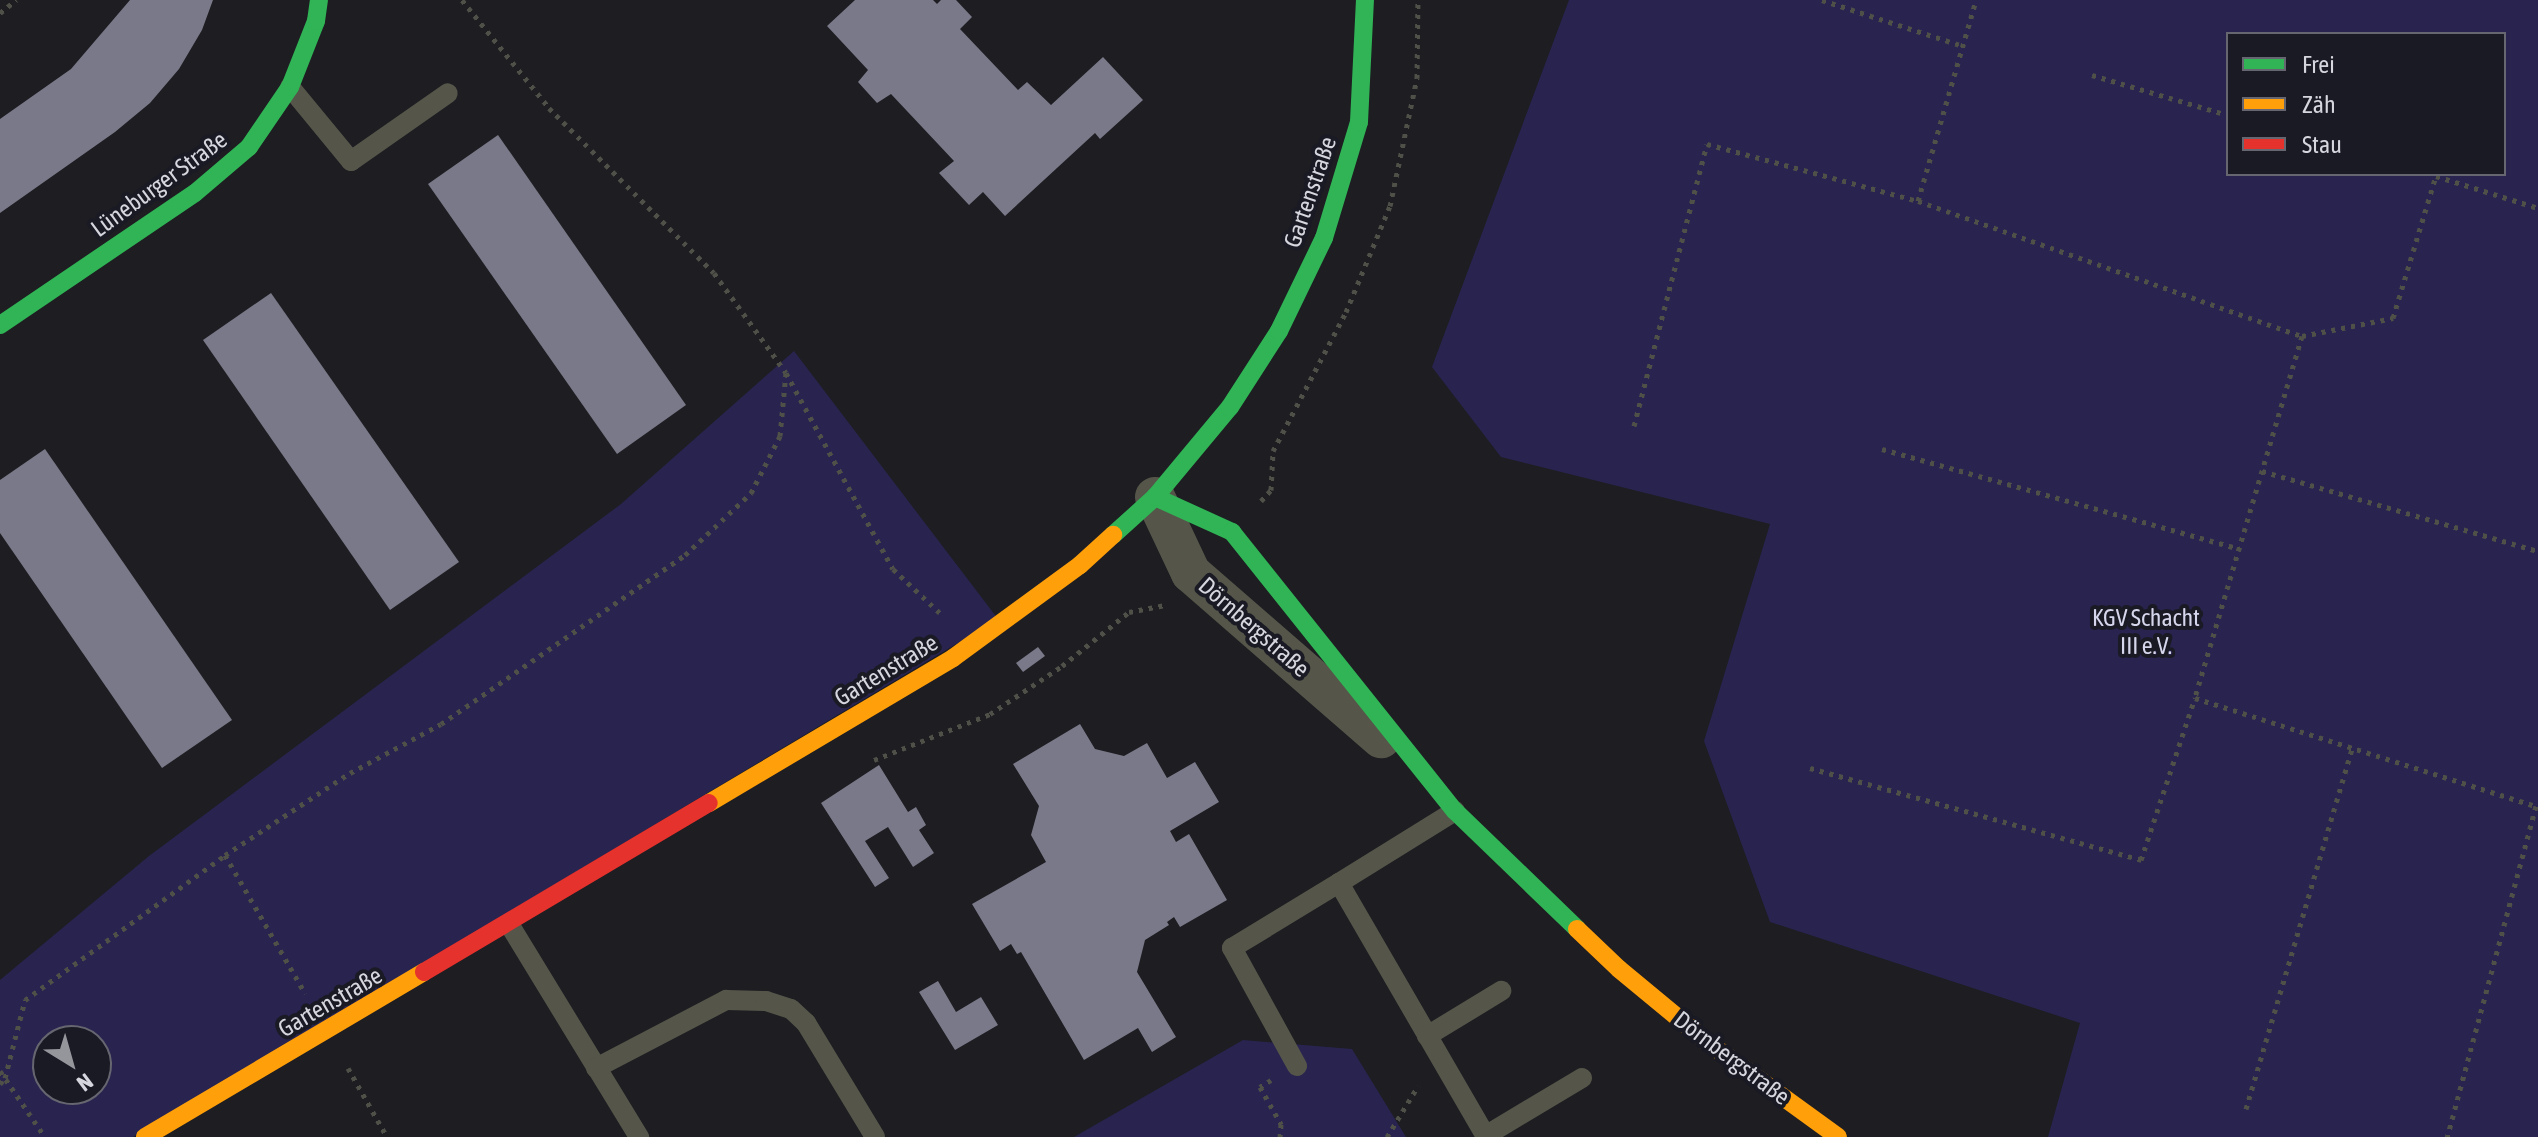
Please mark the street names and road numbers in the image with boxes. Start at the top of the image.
street label: Lüneburger Straße [86,125,232,243]
street label: Gartenstraße [1278,133,1342,251]
street label: Dörnbergstraße [1193,571,1315,683]
street label: Gartenstraße [829,628,943,712]
street label: Gartenstraße [273,961,387,1043]
street label: Dörnbergstraße [1668,1005,1796,1111]

